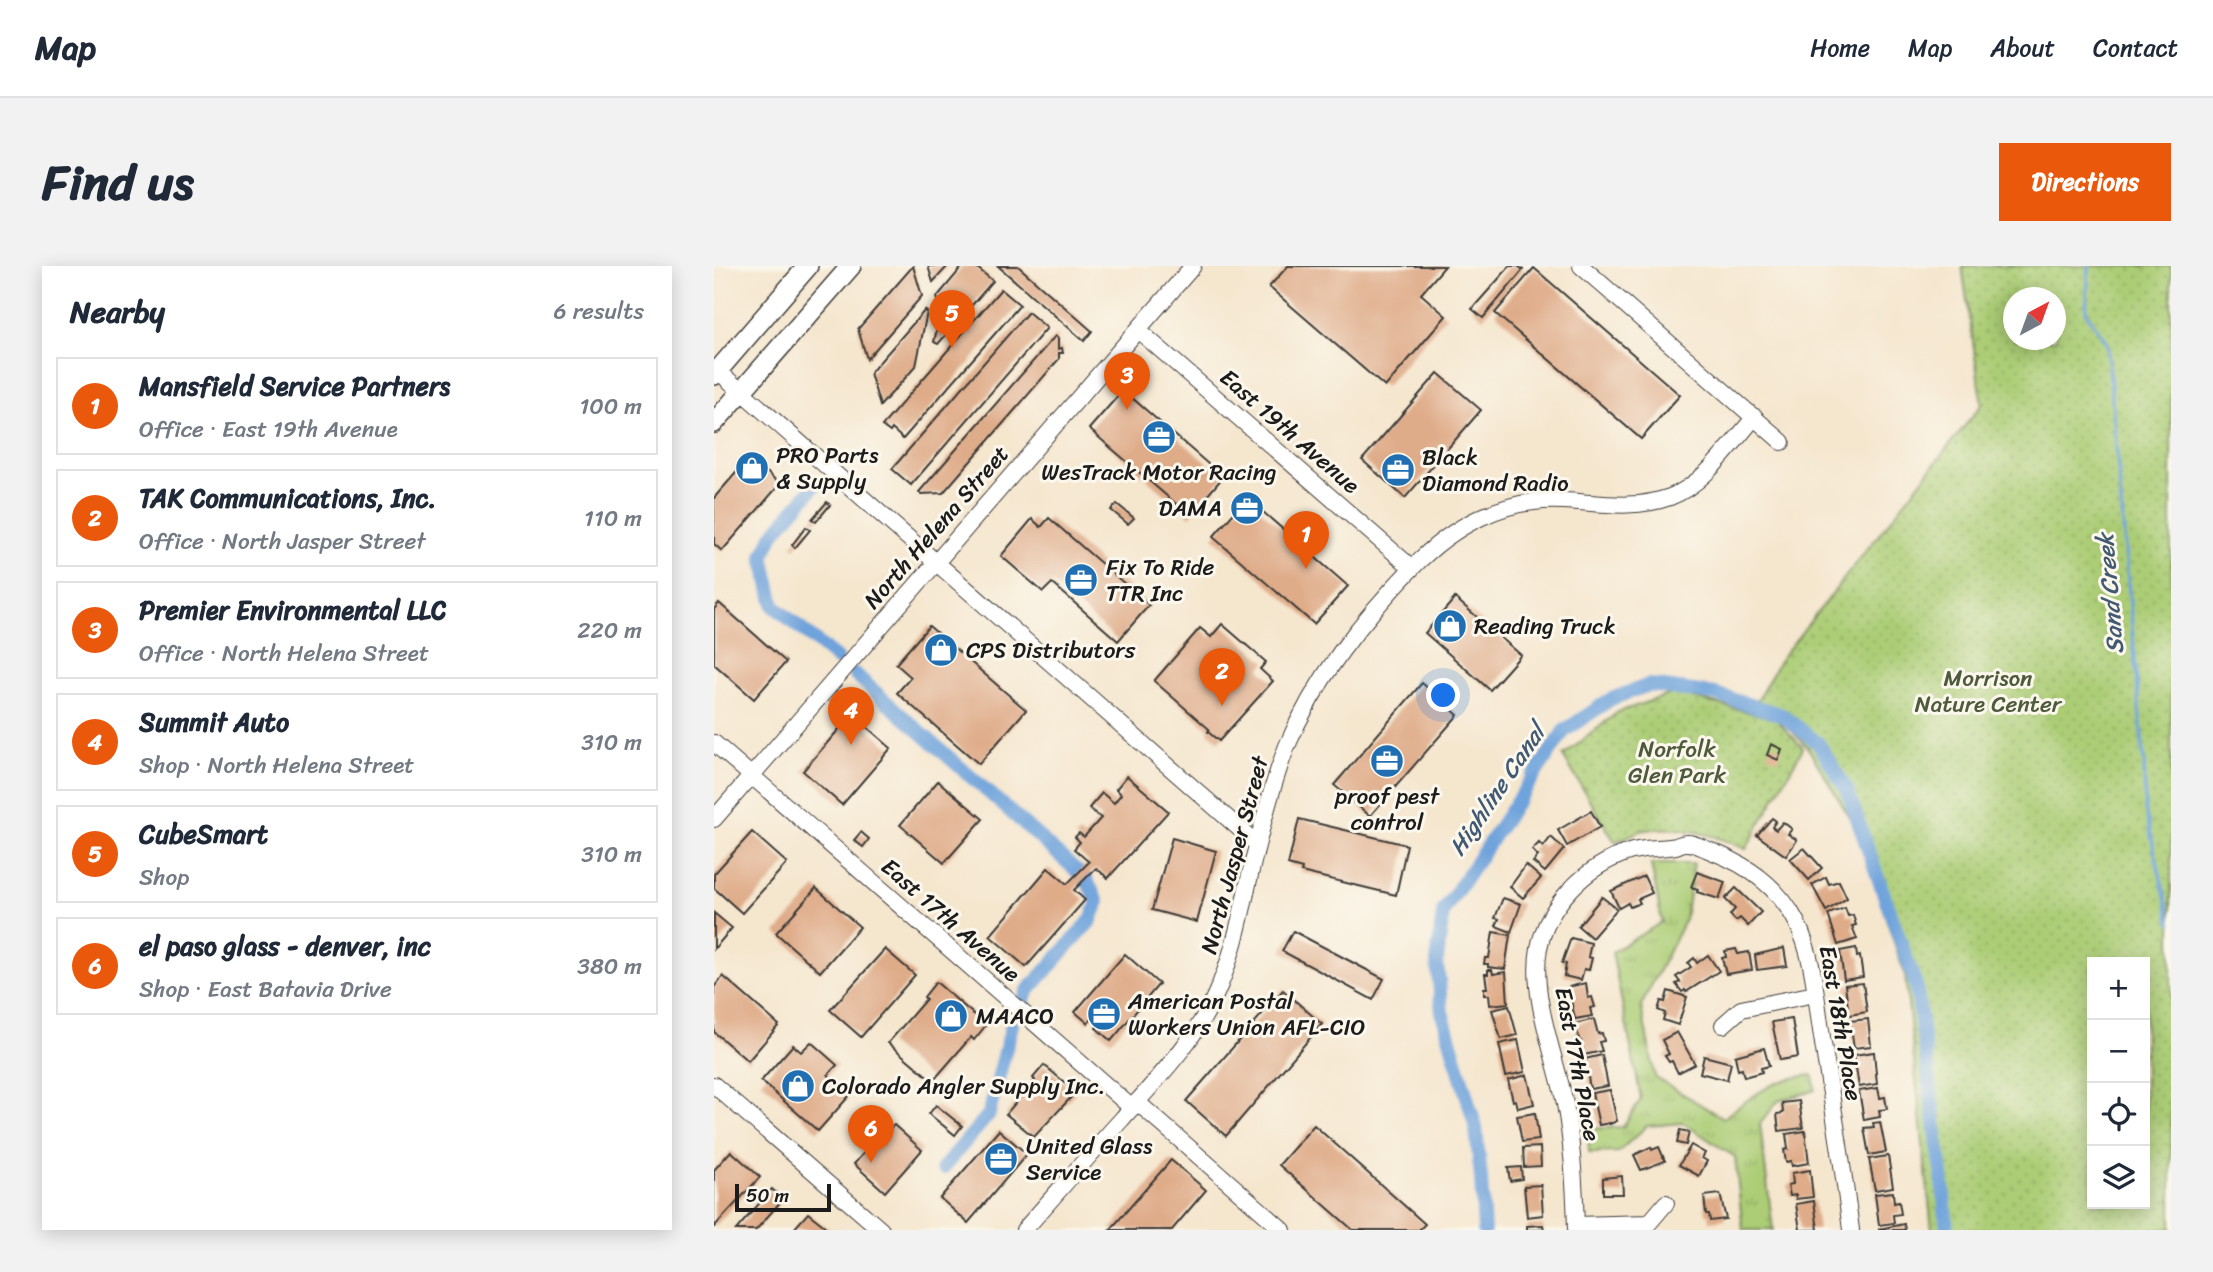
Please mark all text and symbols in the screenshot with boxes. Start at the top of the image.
text: Map [35,19,96,77]
text: Home [1810,27,1870,69]
text: Map [1908,27,1952,69]
text: About [1990,27,2055,69]
text: Contact [2093,27,2178,69]
text: Find us [42,139,194,226]
button: Directions [1999,143,2171,221]
text: Nearby [70,285,165,339]
north arrow [2003,287,2066,350]
pin: 5 [929,290,975,348]
text: 6 results [554,291,644,332]
pin: 3 [1104,352,1150,410]
street label: East 19th Avenue [1210,358,1369,504]
text: Mansfield Service Partners [139,363,450,409]
text: 1 [90,386,100,427]
text: 100 m [579,386,642,427]
text: Office · East 19th Avenue [139,409,398,450]
office icon: WesTrack Motor Racing [1140,418,1178,456]
place label: PRO Parts & Supply [776,435,879,502]
street label: North Helena Street [853,436,1020,619]
place label: Black Diamond Radio [1422,437,1569,504]
shop icon: PRO Parts & Supply [733,449,771,487]
office icon: Black Diamond Radio [1379,451,1417,489]
place label: WesTrack Motor Racing [1041,452,1277,493]
text: TAK Communications, Inc. [139,475,436,521]
place label: DAMA [1159,488,1222,529]
office icon: DAMA [1228,489,1266,527]
text: 2 [88,498,102,539]
text: 110 m [584,498,642,539]
pin: 1 [1283,511,1329,569]
text: Office · North Jasper Street [139,521,426,562]
water label: Sand Creek [2084,529,2136,656]
place label: Fix To Ride TTR Inc [1106,547,1215,614]
office icon: Fix To Ride TTR Inc [1062,561,1100,599]
text: Premier Environmental LLC [139,587,446,633]
place label: Reading Truck [1474,606,1616,647]
shop icon: Reading Truck [1431,607,1469,645]
text: 3 [89,610,101,651]
text: 220 m [577,610,642,651]
place label: CPS Distributors [966,630,1136,671]
shop icon: CPS Distributors [922,631,960,669]
text: Office · North Helena Street [139,633,429,674]
pin: 2 [1199,648,1245,706]
park label: Morrison Nature Center [1915,658,2063,725]
your location [1426,678,1460,712]
pin: 4 [828,687,874,745]
text: Summit Auto [139,699,289,745]
water label: Highline Canal [1437,711,1560,864]
text: 4 [88,722,102,763]
text: 310 m [581,722,642,763]
park label: Norfolk Glen Park [1628,729,1727,796]
office icon: proof pest control [1368,742,1406,780]
text: Shop · North Helena Street [139,745,414,786]
street label: North Jasper Street [1188,750,1281,959]
place label: proof pest control [1334,776,1441,843]
text: CubeSmart [139,811,268,857]
text: 5 [88,834,102,875]
text: 310 m [581,834,642,875]
street label: East 17th Avenue [871,848,1030,993]
text: Shop [139,857,189,898]
text: el paso glass - denver, inc [139,923,431,969]
street label: East 18th Place [1807,942,1874,1104]
text: 6 [88,946,102,987]
text: 380 m [577,946,642,987]
map controls [2087,957,2150,1209]
button: + [2087,957,2150,1020]
text: Shop · East Batavia Drive [139,969,392,1010]
place label: American Postal Workers Union AFL-CIO [1127,981,1366,1048]
street label: East 17th Place [1542,983,1613,1145]
office icon: American Postal Workers Union AFL-CIO [1085,995,1123,1033]
place label: MAACO [976,996,1054,1037]
shop icon: MAACO [932,997,970,1035]
button: − [2087,1020,2150,1083]
place label: Colorado Angler Supply Inc. [822,1066,1105,1107]
shop icon: Colorado Angler Supply Inc. [779,1067,817,1105]
button: locate [2087,1083,2150,1146]
pin: 6 [848,1105,894,1163]
place label: United Glass Service [1026,1126,1153,1193]
office icon: United Glass Service [982,1140,1020,1178]
button: layers [2087,1146,2150,1209]
text: 50 m [746,1179,789,1212]
scale bar [735,1181,831,1213]

